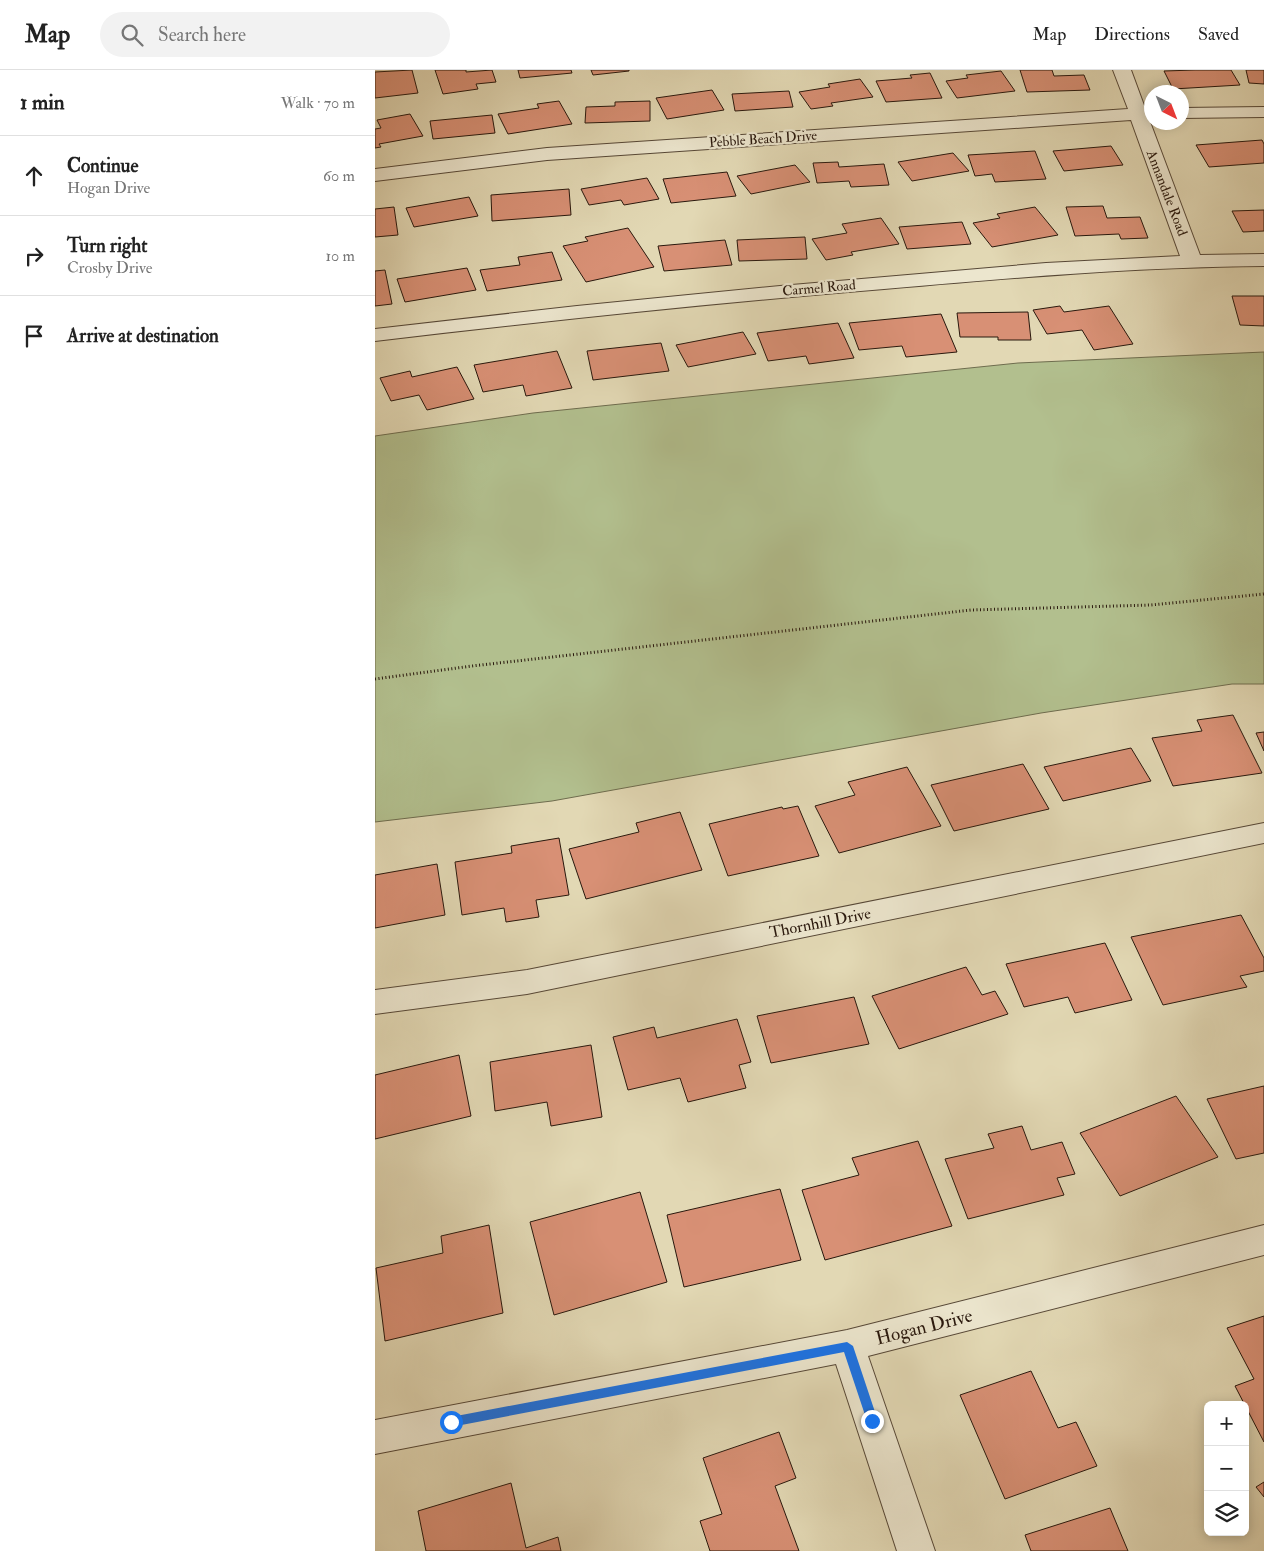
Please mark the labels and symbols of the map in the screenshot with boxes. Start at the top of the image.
north arrow [1144,85,1189,130]
street label: Pebble Beach Drive [708,127,818,151]
street label: Annandale Road [1142,147,1191,238]
street label: Carmel Road [782,276,857,300]
street label: Thornhill Drive [768,903,873,943]
street label: Hogan Drive [873,1303,975,1351]
route end [861,1410,884,1433]
route start [440,1411,463,1434]

